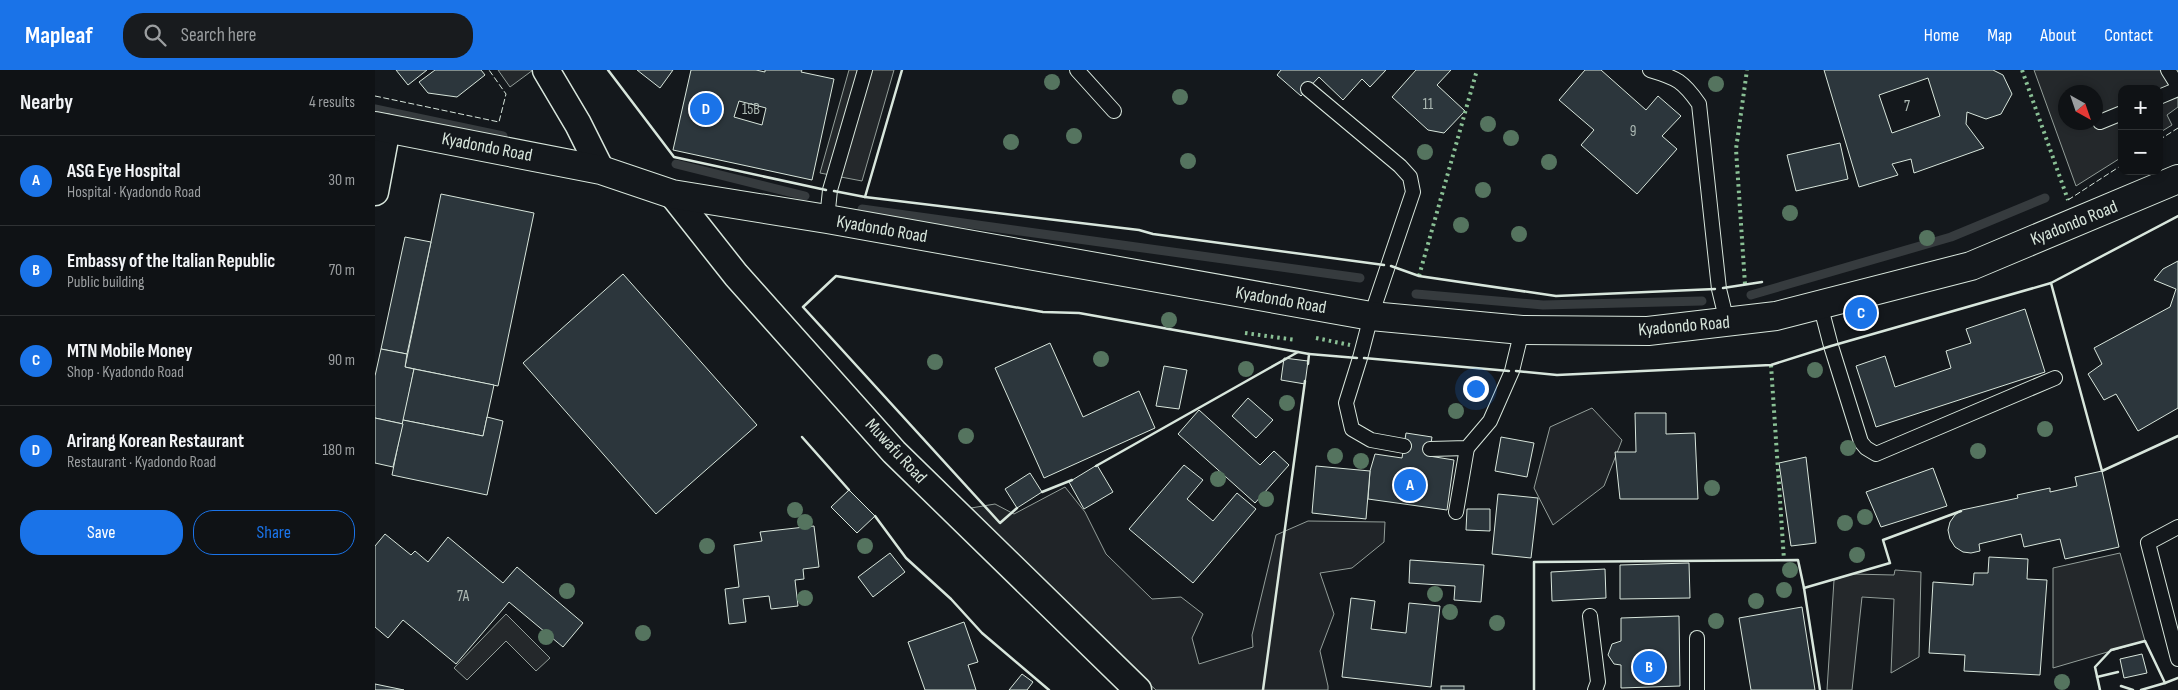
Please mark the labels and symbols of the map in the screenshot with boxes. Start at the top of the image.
north arrow [2058,85,2103,130]
pin: D [690,90,722,128]
house number: 11 [1423,95,1434,114]
house number: 7 [1904,97,1910,116]
house number: 15B [742,100,760,119]
house number: 9 [1630,122,1636,141]
street label: Kyadondo Road [440,128,534,166]
street label: Kyadondo Road [2028,196,2120,250]
street label: Kyadondo Road [835,211,929,247]
street label: Kyadondo Road [1234,282,1328,318]
pin: C [1845,294,1877,332]
street label: Kyadondo Road [1637,312,1731,340]
your location [1463,376,1489,402]
street label: Muwafu Road [861,414,931,488]
pin: A [1394,466,1426,504]
house number: 7A [457,587,470,606]
pin: B [1633,648,1665,686]

